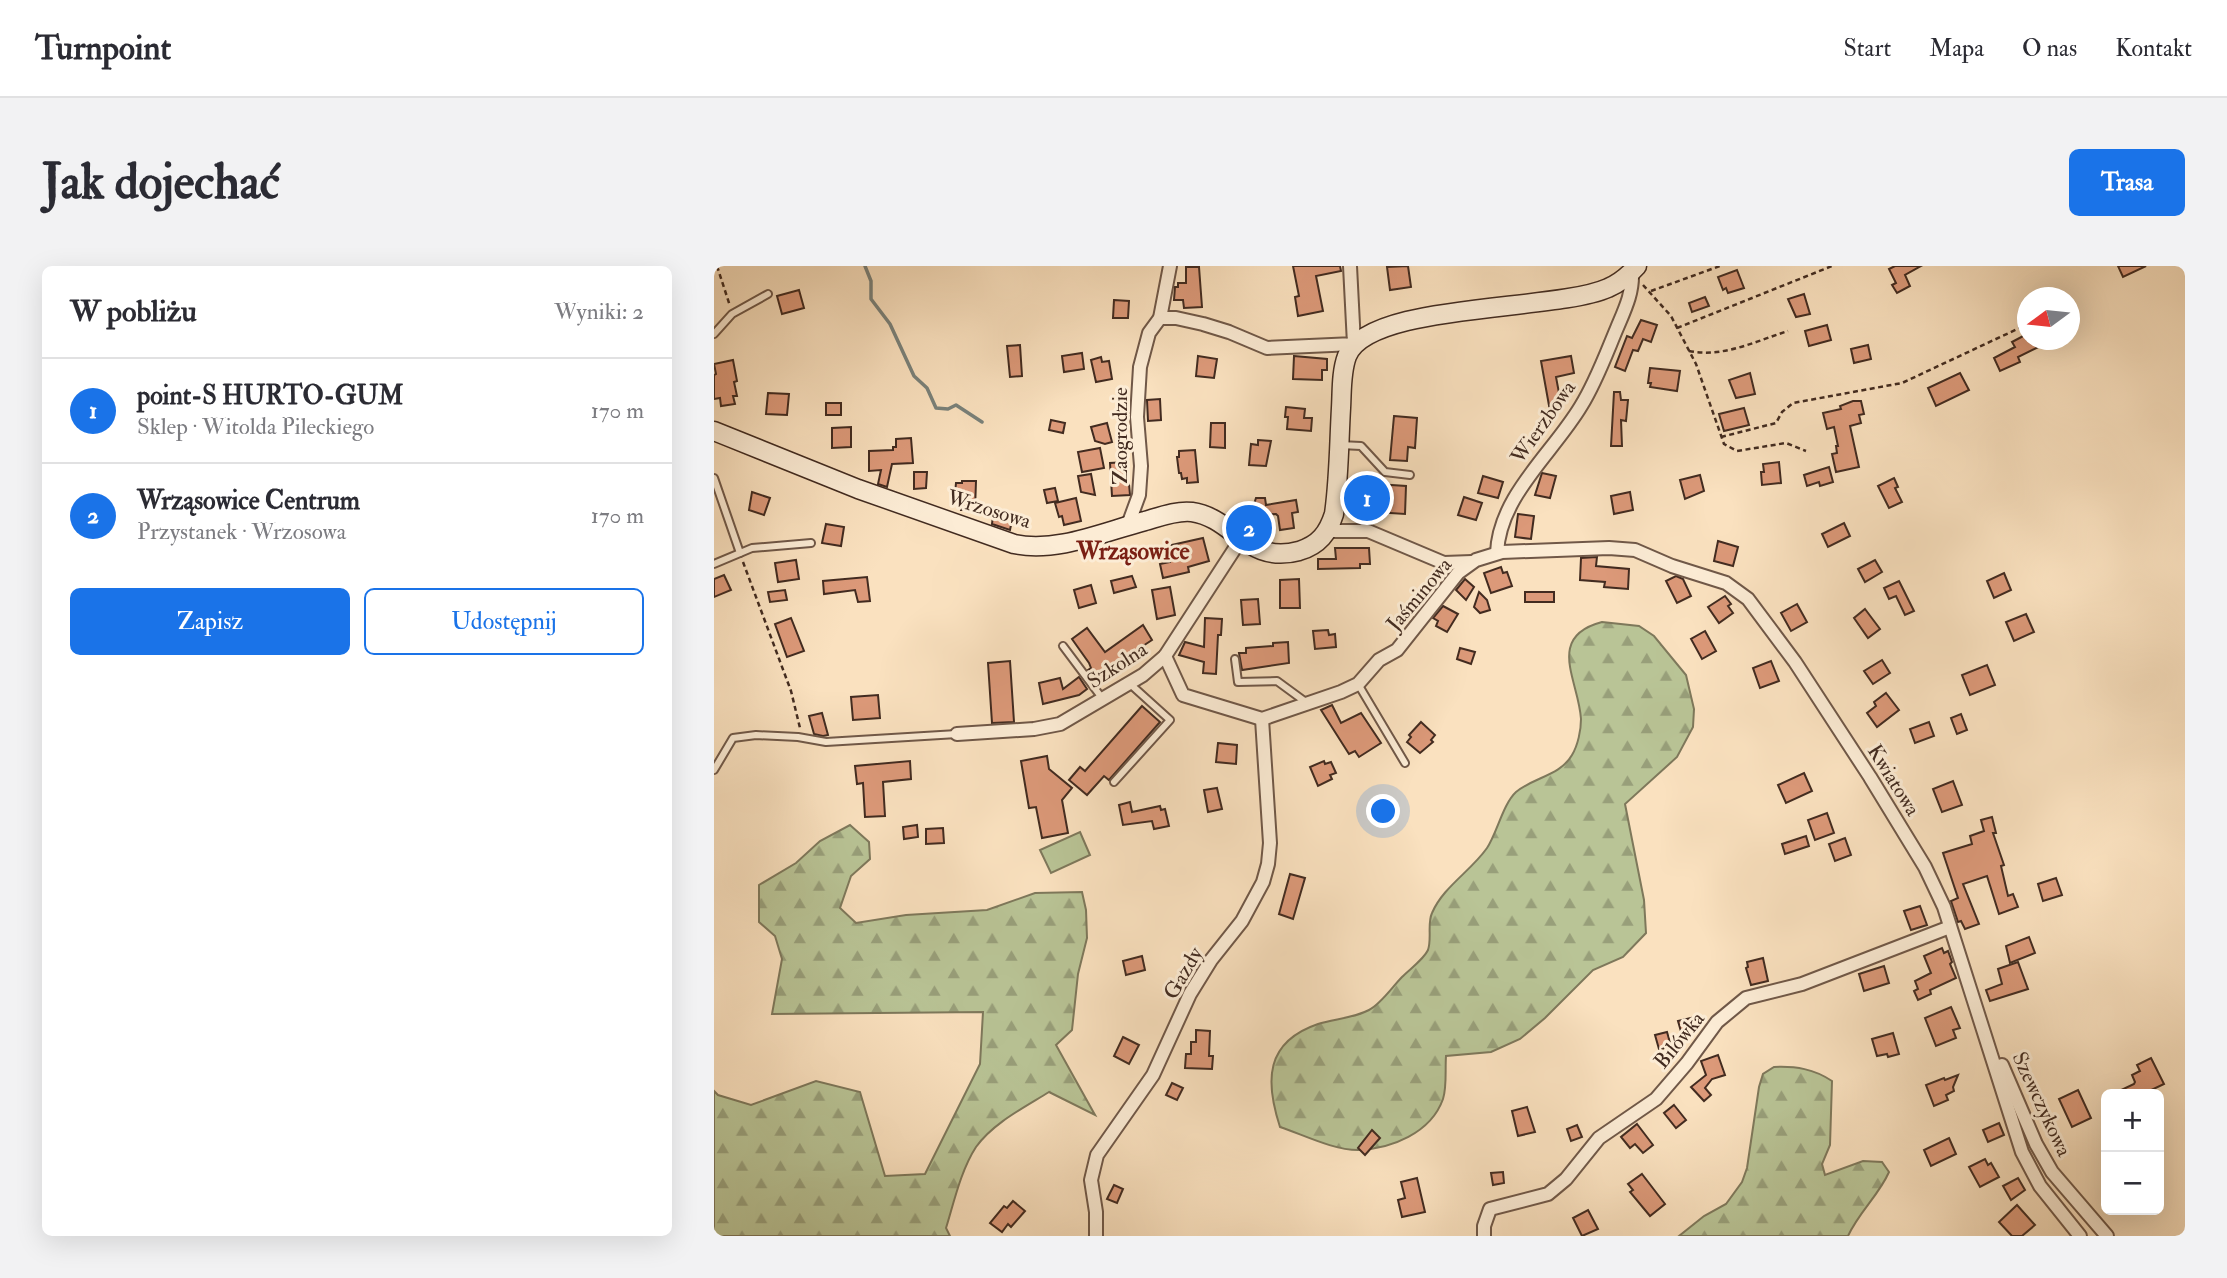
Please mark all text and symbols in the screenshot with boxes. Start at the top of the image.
text: Turnpoint [35,28,171,69]
text: Start [1843,33,1891,64]
text: Mapa [1929,33,1984,64]
text: O nas [2022,33,2077,64]
text: Kontakt [2115,33,2192,64]
button: Trasa [2069,149,2185,216]
text: Jak dojechać [42,152,280,213]
north arrow [2017,287,2080,350]
text: W pobliżu [70,293,197,330]
text: Wyniki: 2 [554,297,644,326]
street label: Wierzbowa [1504,375,1582,470]
text: point-S HURTO-GUM [137,380,404,412]
street label: Zaogrodzie [1107,387,1134,485]
text: 1 [89,396,97,425]
text: 170 m [591,396,644,425]
text: Sklep · Witolda Pileckiego [137,412,374,441]
pin: 1 [1344,472,1390,524]
street label: Wrzosowa [943,484,1034,535]
text: Wrząsowice Centrum [137,485,360,517]
text: 2 [87,501,99,530]
text: 170 m [591,501,644,530]
pin: 2 [1226,502,1272,554]
text: Przystanek · Wrzosowa [137,517,346,546]
district label: Wrząsowice [1075,536,1190,567]
street label: Jaśminowa [1380,552,1458,637]
button: Zapisz [70,588,350,655]
button: Udostępnij [364,588,644,655]
street label: Szkolna [1082,636,1153,695]
street label: Kwiatowa [1861,739,1926,821]
your location [1366,794,1400,828]
street label: Gazdy [1158,942,1210,1004]
street label: Bilówka [1648,1006,1711,1074]
street label: Szewczykowa [2006,1048,2078,1161]
map controls [2101,1089,2164,1215]
button: + [2101,1089,2164,1152]
button: − [2101,1152,2164,1215]

